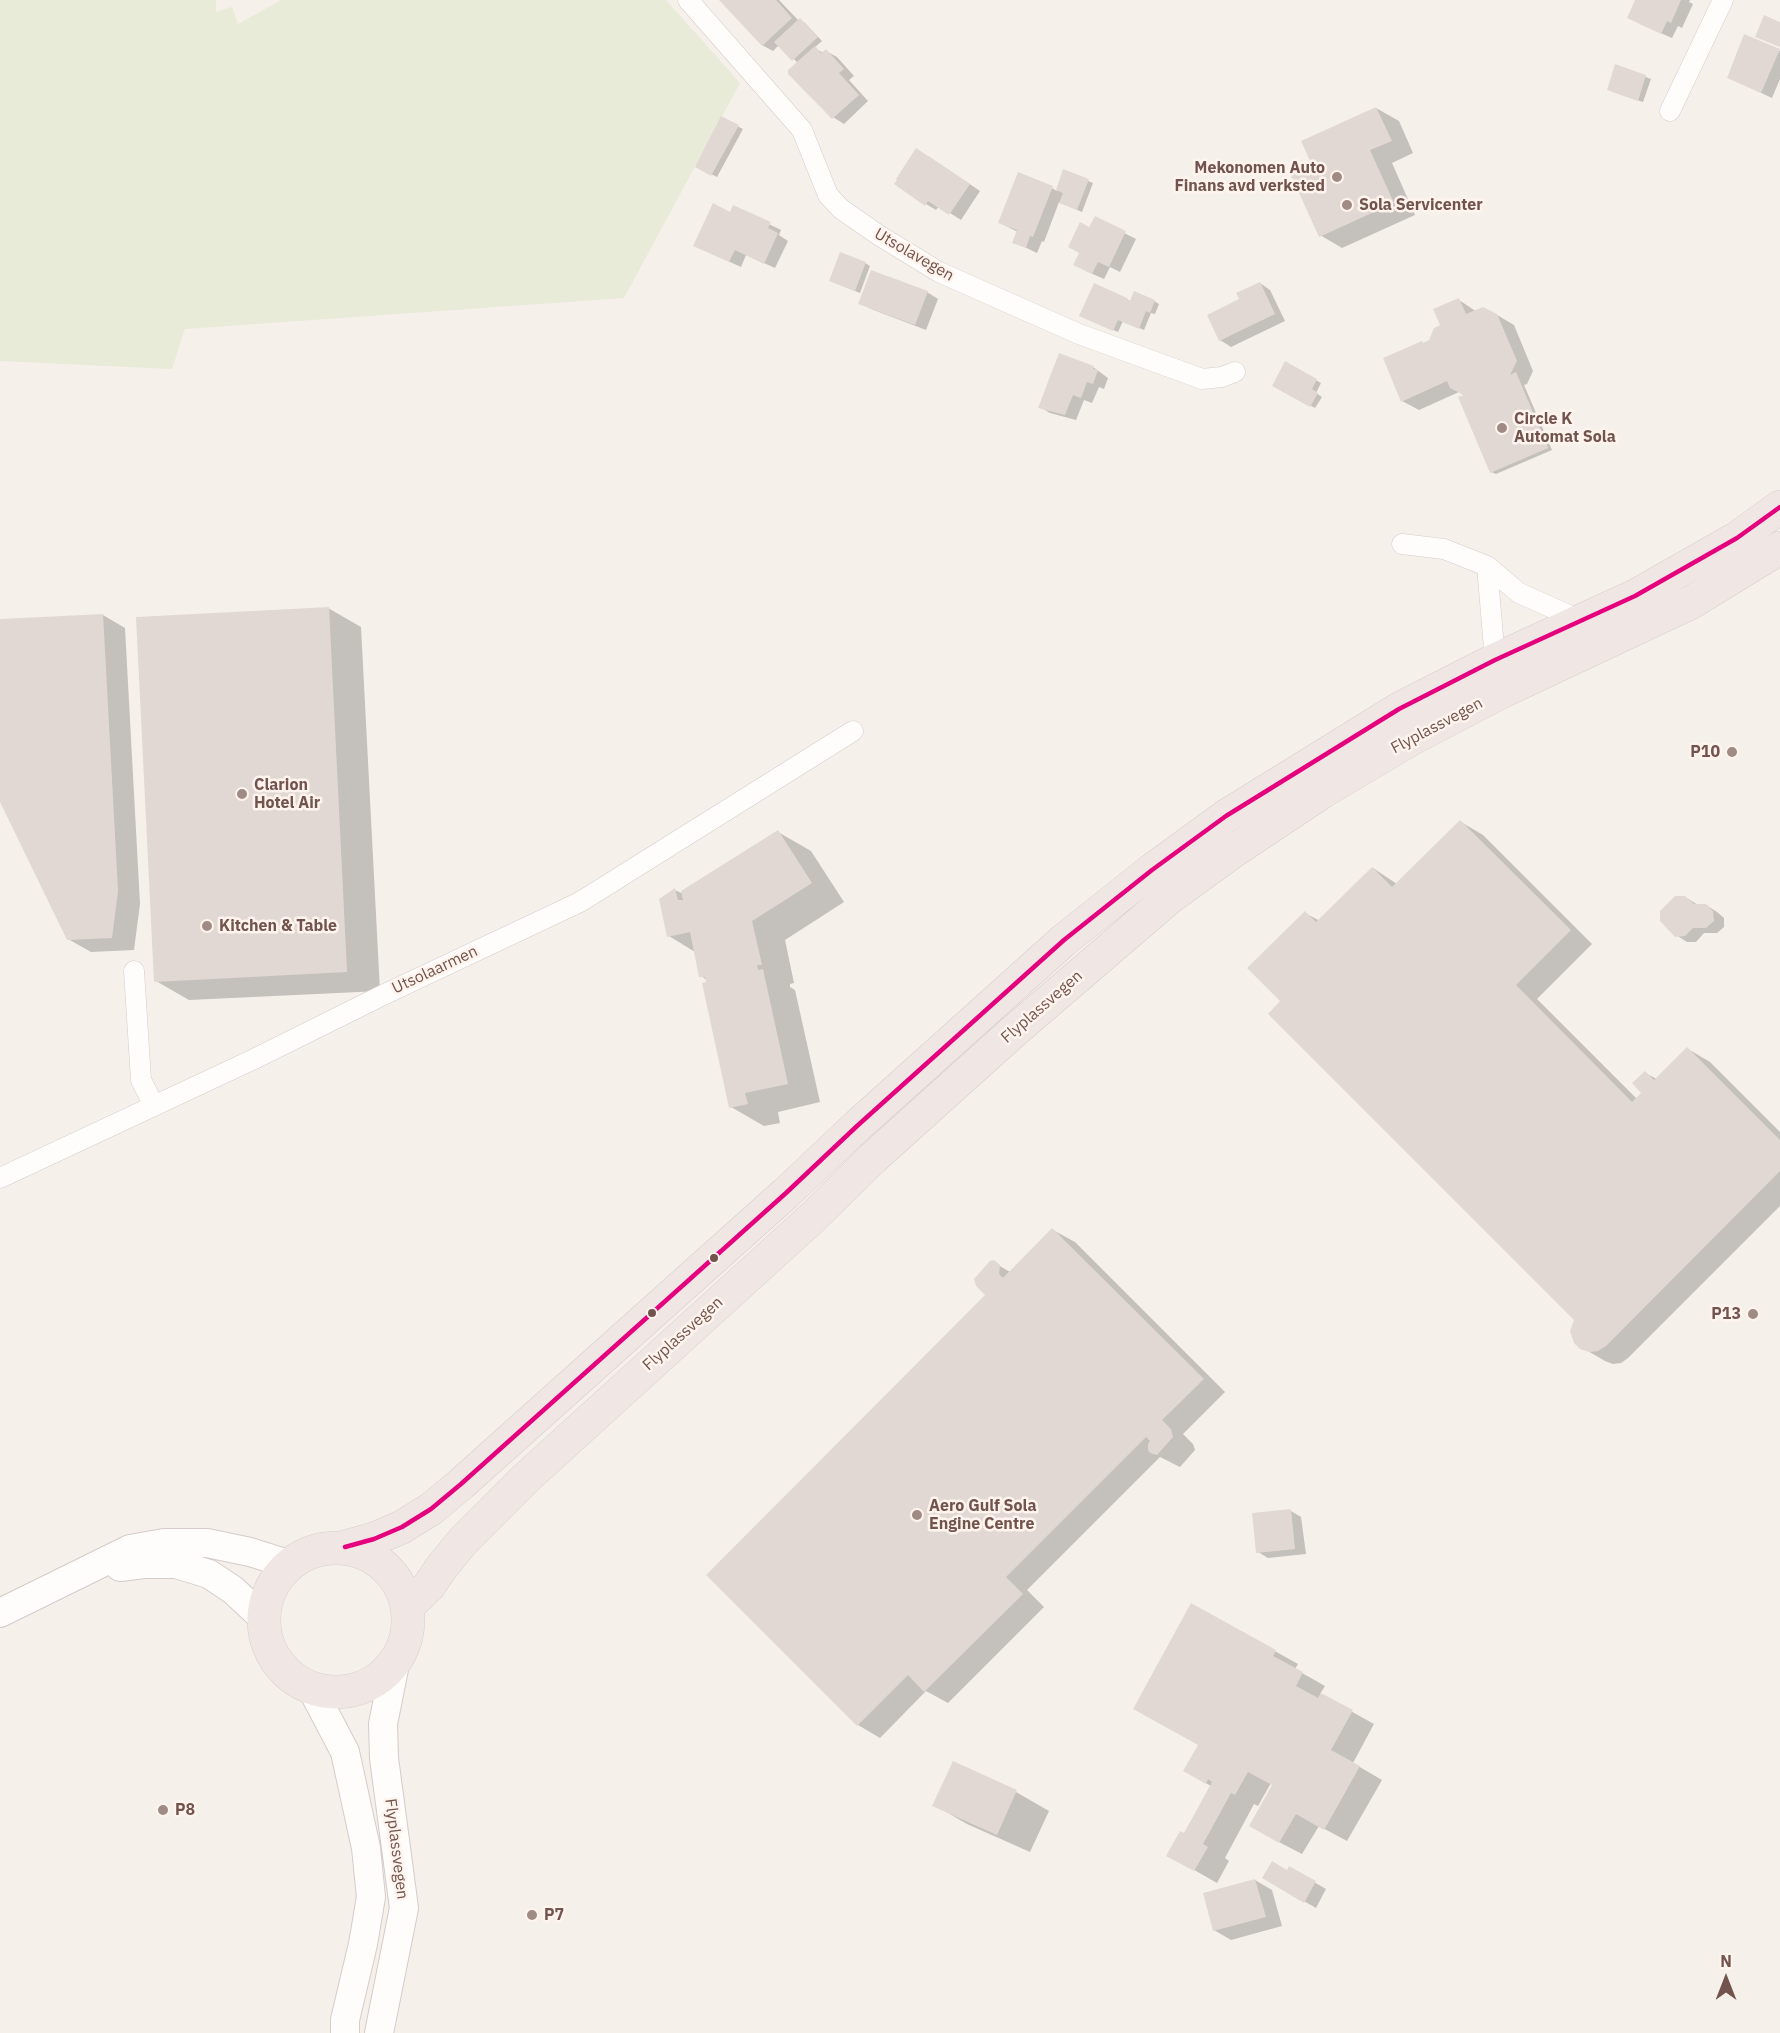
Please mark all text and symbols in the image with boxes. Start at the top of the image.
place label: Mekonomen Auto Finans avd verksted [1174,158,1325,196]
marker: Mekonomen Auto Finans avd verksted [1330,170,1344,184]
place label: Sola Servicenter [1359,195,1483,215]
marker: Sola Servicenter [1340,198,1354,212]
street label: Utsolavegen [871,225,957,285]
place label: Circle K Automat Sola [1514,409,1616,447]
marker: Circle K Automat Sola [1495,421,1509,435]
street label: Flyplassvegen [1388,694,1486,758]
place label: P10 [1690,742,1720,762]
marker: P10 [1725,745,1739,759]
place label: Clarion Hotel Air [254,775,320,813]
marker: Clarion Hotel Air [235,787,249,801]
place label: Kitchen & Table [219,916,337,936]
marker: Kitchen & Table [200,919,214,933]
street label: Utsolaarmen [389,942,481,998]
street label: Flyplassvegen [997,967,1087,1047]
unlabelled marker [708,1252,720,1264]
street label: Flyplassvegen [639,1293,727,1375]
place label: P13 [1711,1304,1741,1324]
unlabelled marker [646,1307,658,1319]
marker: P13 [1746,1307,1760,1321]
place label: Aero Gulf Sola Engine Centre [929,1496,1037,1534]
marker: Aero Gulf Sola Engine Centre [910,1508,924,1522]
street label: Flyplassvegen [380,1798,412,1900]
place label: P8 [175,1800,195,1820]
marker: P8 [156,1803,170,1817]
place label: P7 [544,1905,564,1925]
marker: P7 [525,1908,539,1922]
north arrow [1696,1949,1756,2009]
text: N [1720,1951,1732,1971]

